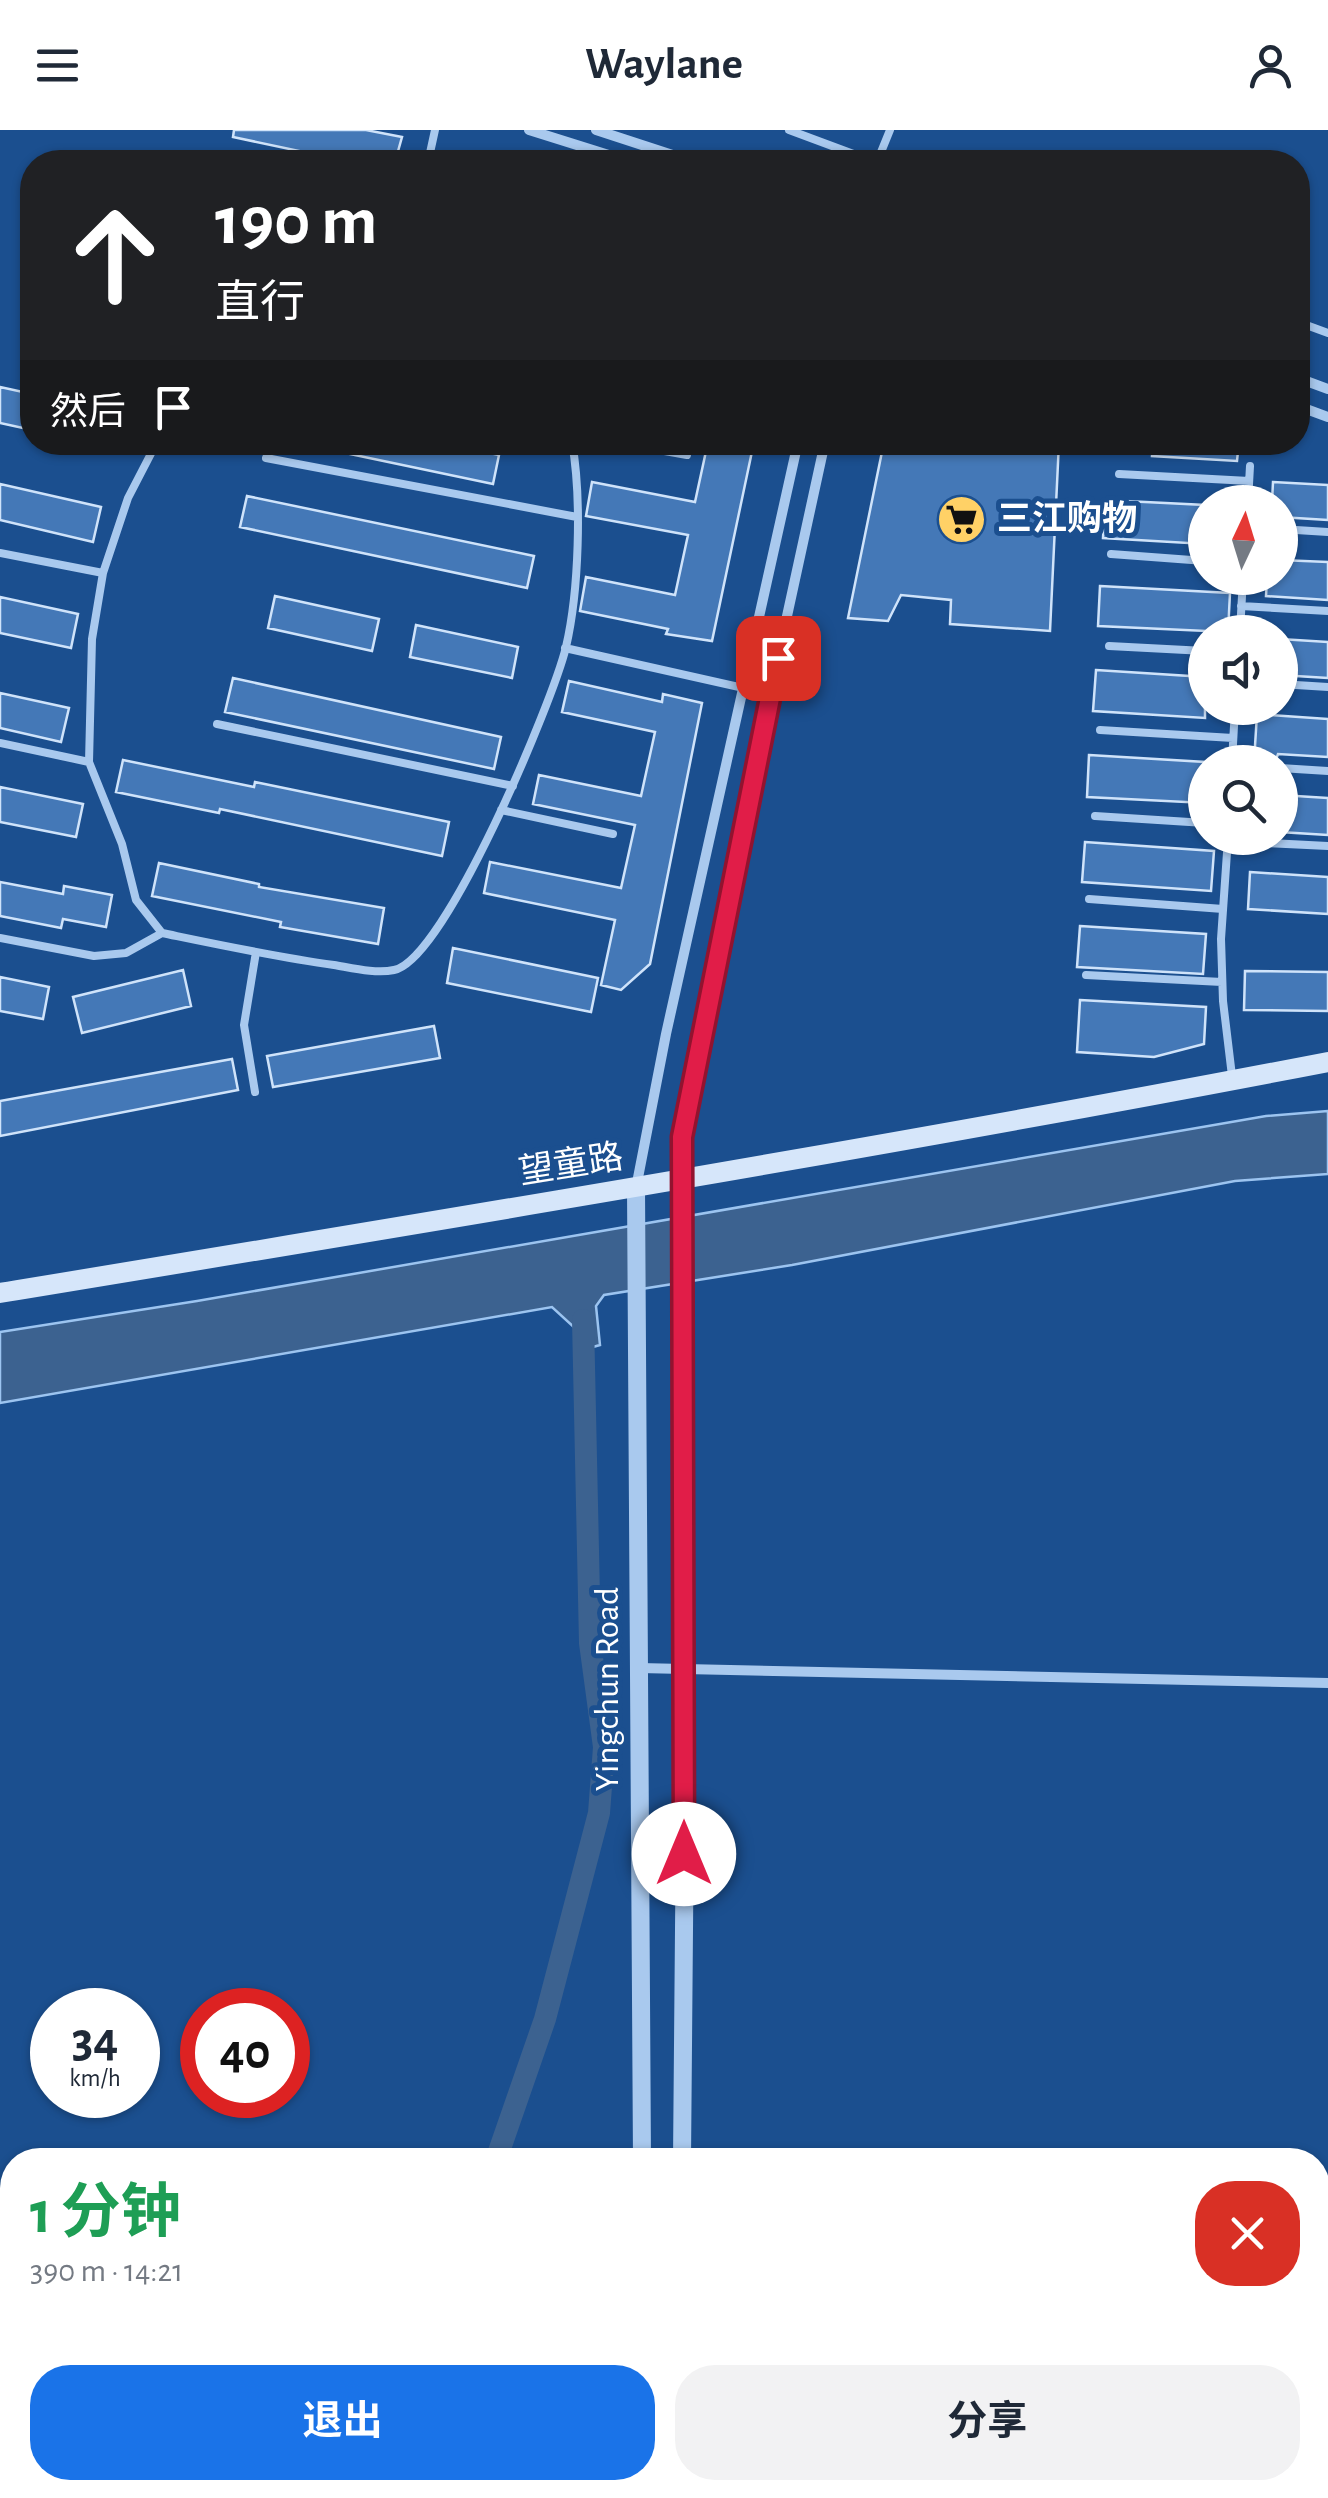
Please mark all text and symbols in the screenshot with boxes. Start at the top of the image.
icon: menu [30,38,85,93]
icon: person [1243,38,1298,93]
text: Waylane [585,42,743,87]
text: 190 m [215,187,378,257]
icon: ahead [50,190,180,320]
text: 直行 [215,281,305,326]
icon: arrive [146,380,201,435]
text: 然后 [50,394,126,432]
north arrow [1188,485,1298,595]
map controls [1188,485,1298,855]
supermarket icon: 三江购物 [936,493,988,545]
place label: 三江购物 [997,500,1137,537]
button: sound [1188,615,1298,725]
pin [736,616,821,701]
icon: arrive [751,631,806,686]
button: search [1188,745,1298,855]
street label: 望童路 [516,1138,626,1190]
street label: Yingchun Road [590,1587,625,1791]
position arrow [632,1802,736,1906]
speed limit sign: 40 [180,1988,310,2118]
text: 34 [72,2016,118,2066]
text: km/h [69,2066,121,2091]
button: close [1195,2181,1300,2286]
text: 1 分钟 [30,2184,181,2244]
text: 390 m · 14:21 [30,2255,183,2287]
button: 退出 [30,2365,655,2480]
button: 分享 [675,2365,1300,2480]

